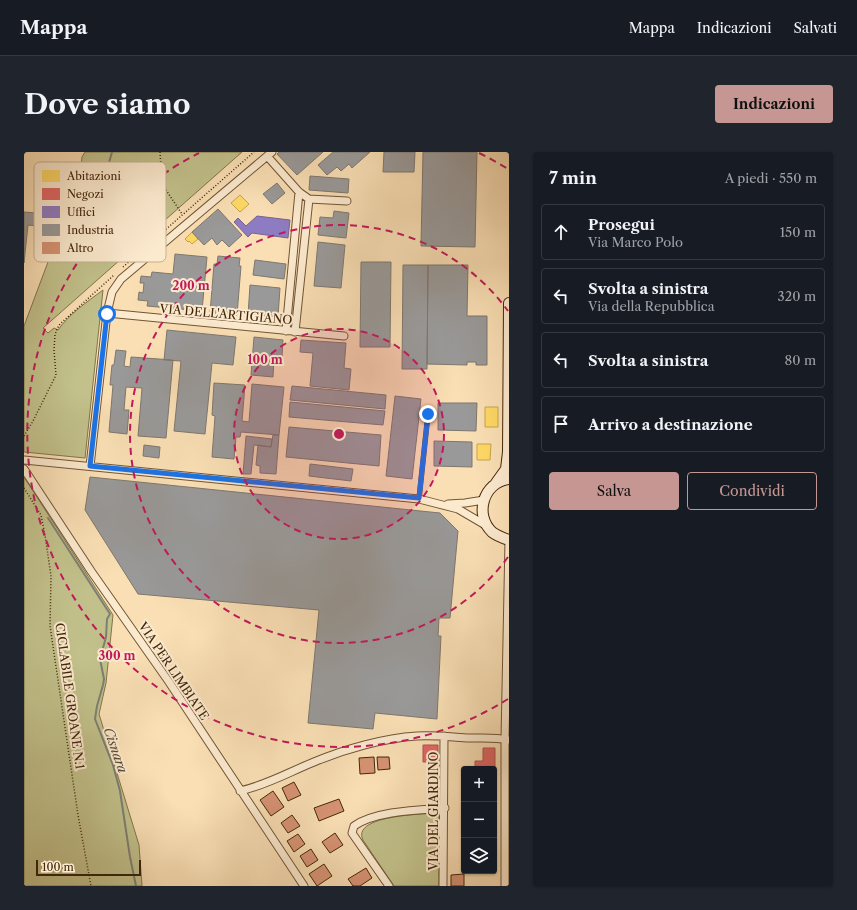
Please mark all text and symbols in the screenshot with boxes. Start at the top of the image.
text: Mappa [20,16,88,39]
text: Mappa [629,19,675,37]
text: Indicazioni [697,19,772,37]
text: Salvati [794,19,837,37]
button: Indicazioni [715,85,833,123]
text: Dove siamo [24,87,191,121]
legend [34,162,166,262]
text: 7 min [549,168,597,188]
text: Abitazioni [66,169,121,183]
text: A piedi · 550 m [725,170,817,186]
text: Negozi [67,187,104,201]
text: Uffici [67,205,96,219]
text: Prosegui [588,215,655,234]
icon: ahead [550,221,572,243]
text: Industria [67,223,114,237]
text: 150 m [780,224,816,240]
text: Via Marco Polo [588,234,683,250]
text: Altro [66,241,94,255]
text: 200 m [172,278,210,293]
text: Svolta a sinistra [588,279,708,298]
icon: left [550,285,572,307]
text: 320 m [778,288,816,304]
text: Via della Repubblica [588,298,715,314]
street label: VIA DELL'ARTIGIANO [158,301,293,327]
route start [98,305,116,323]
icon: left [550,349,572,371]
text: Svolta a sinistra [588,351,708,370]
text: 100 m [247,352,283,367]
text: 80 m [784,352,816,368]
route end [419,405,437,423]
icon: arrive [550,413,572,435]
text: Arrivo a destinazione [588,415,753,434]
centre of rings [332,427,346,441]
button: Salva [549,472,679,510]
button: Condividi [687,472,817,510]
street label: VIA PER LIMBIATE [135,618,212,723]
street label: CICLABILE GROANE N.1 [52,622,88,770]
text: 300 m [98,648,136,663]
water label: Cisnara [101,725,131,775]
street label: VIA DEL GIARDINO [426,751,441,872]
map controls [461,766,497,874]
button: + [461,766,497,802]
button: − [461,802,497,838]
button: layers [461,838,497,874]
scale bar [36,858,141,877]
text: 100 m [42,860,74,874]

